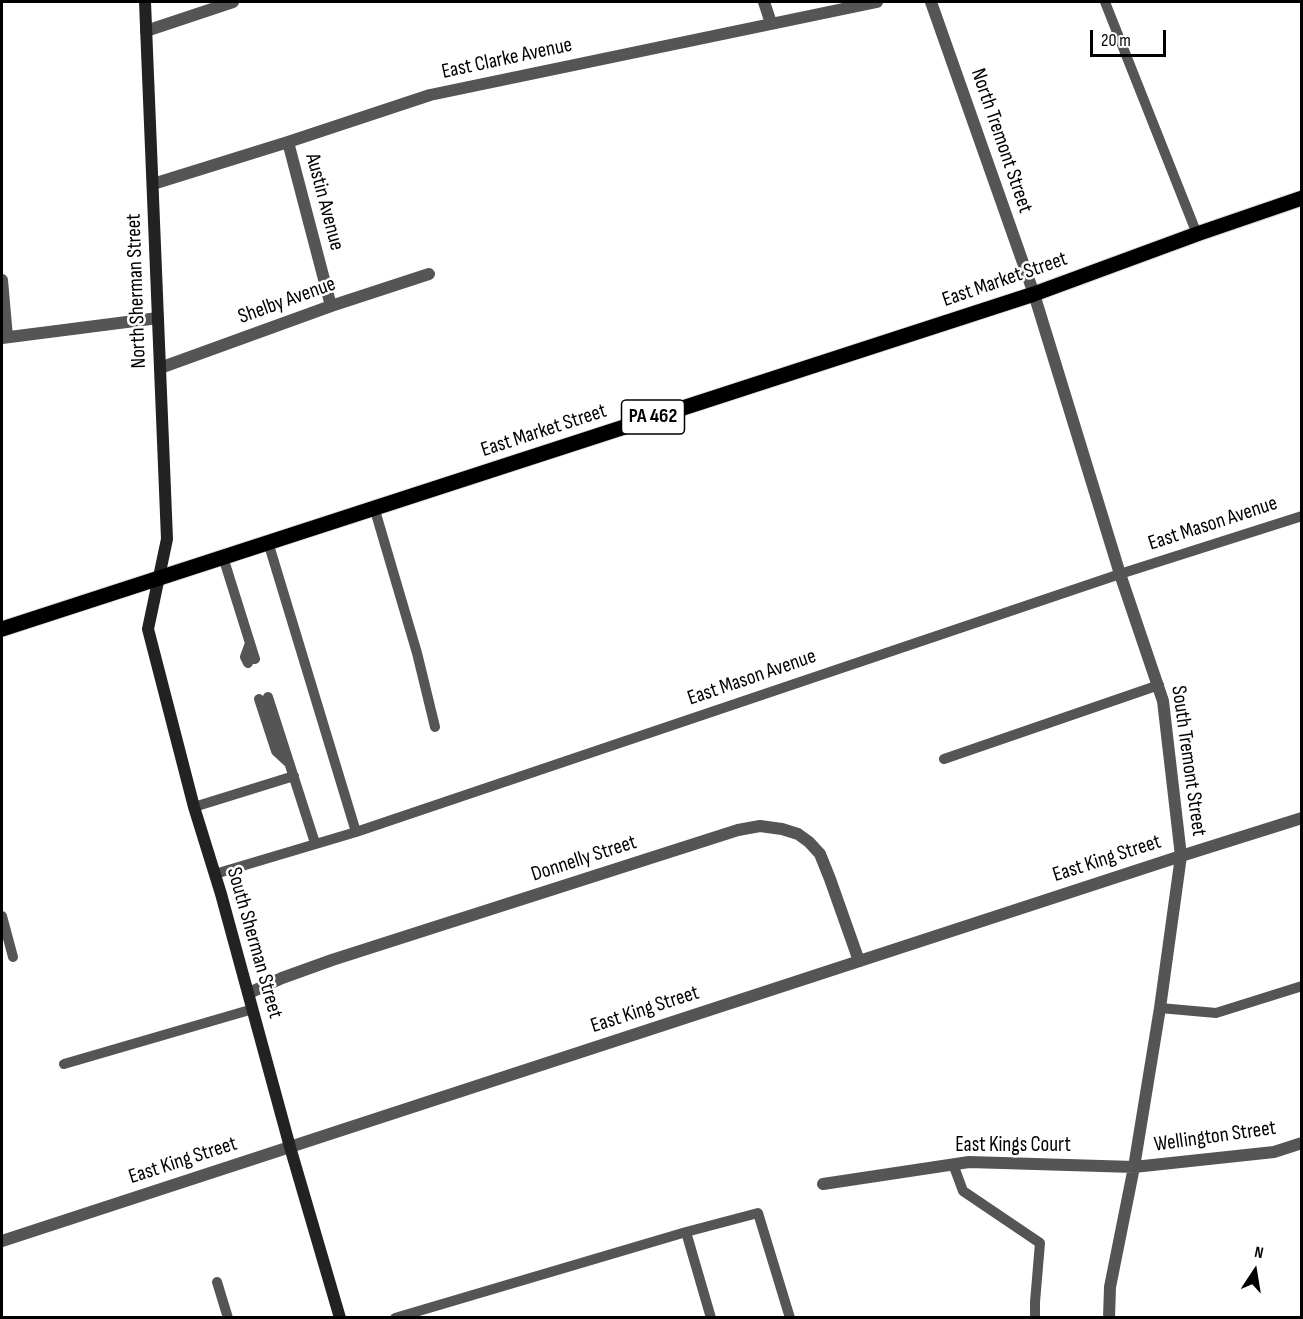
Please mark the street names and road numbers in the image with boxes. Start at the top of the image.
street label: East Clarke Avenue [439,33,575,85]
street label: North Tremont Street [965,66,1037,216]
street label: Austin Avenue [299,151,349,253]
street label: North Sherman Street [122,213,152,369]
street label: East Market Street [939,247,1071,313]
street label: Shelby Avenue [235,272,339,330]
street label: East Market Street [478,399,610,463]
road number: PA 462 [622,400,684,434]
street label: East Mason Avenue [1145,491,1281,557]
street label: East Mason Avenue [684,644,820,712]
street label: South Tremont Street [1165,684,1211,838]
street label: Donnelly Street [528,830,640,888]
street label: East King Street [1050,830,1164,888]
street label: South Sherman Street [220,865,288,1021]
street label: East King Street [588,981,702,1039]
street label: Wellington Street [1152,1116,1278,1158]
street label: East King Street [126,1132,240,1190]
street label: East Kings Court [955,1133,1071,1159]

